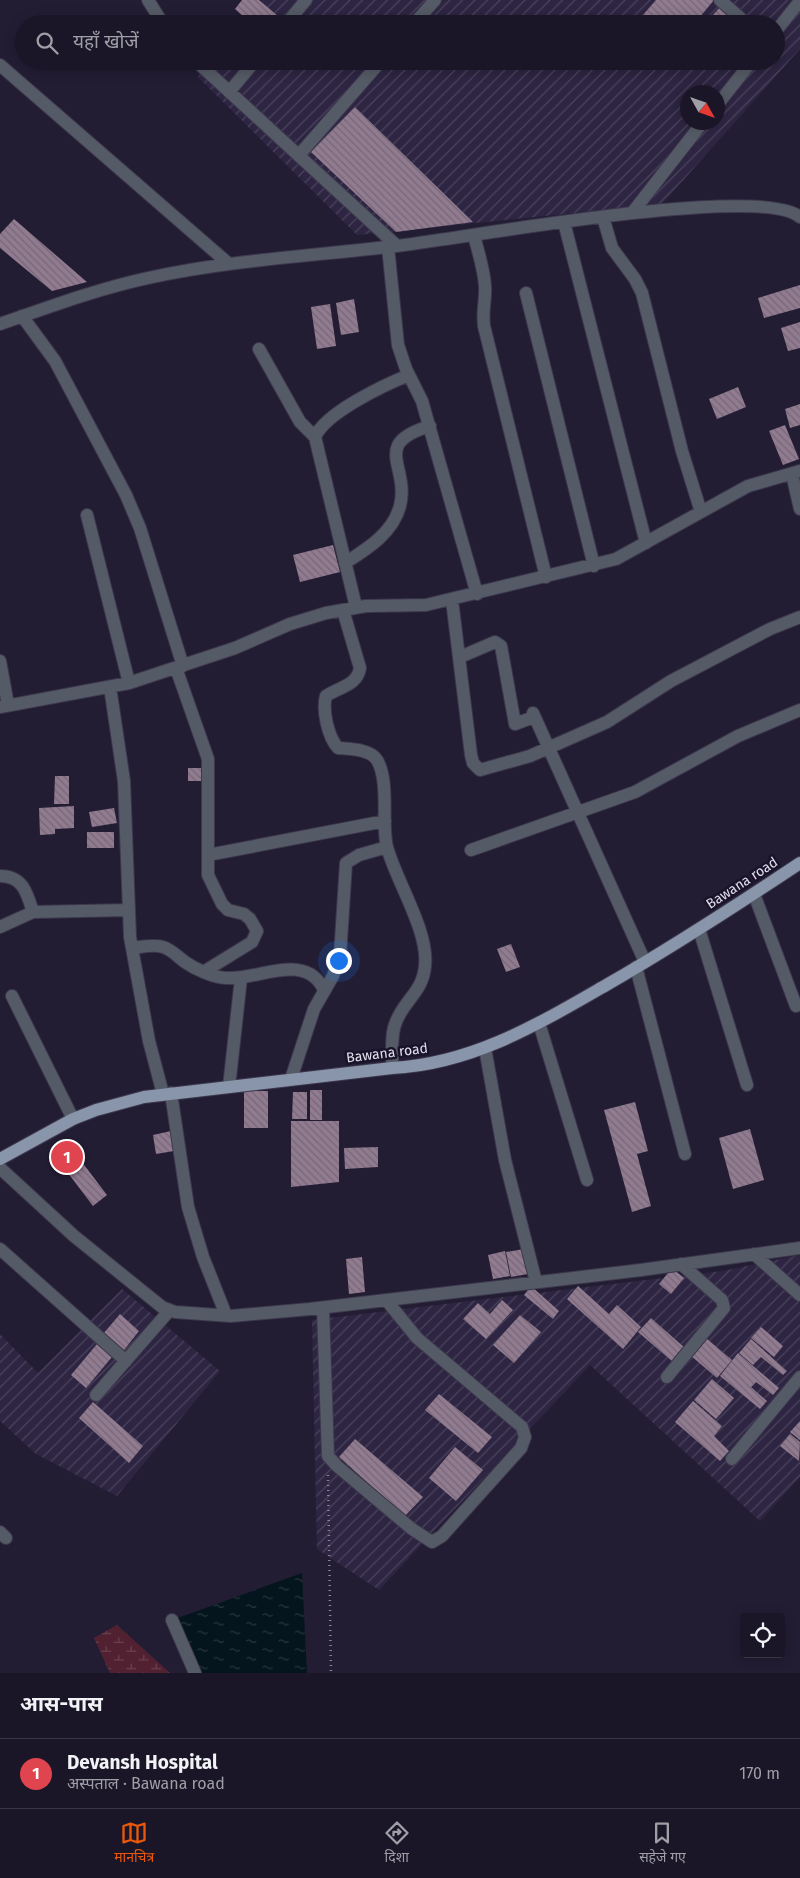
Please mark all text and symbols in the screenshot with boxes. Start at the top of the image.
search box [15,15,785,70]
icon: search [33,29,61,57]
text: यहाँ खोजें [73,30,139,53]
north arrow [680,85,725,130]
street label: Bawana road [703,854,781,912]
your location [326,948,352,974]
street label: Bawana road [345,1040,429,1066]
pin: 1 [51,1138,83,1176]
map controls [740,1613,785,1658]
button: locate [740,1613,785,1658]
text: आस-पास [20,1691,103,1717]
text: Devansh Hospital [67,1751,218,1774]
text: 1 [32,1764,40,1783]
text: 170 m [739,1764,780,1783]
text: अस्पताल · Bawana road [67,1774,225,1793]
tab: मानचित्र [114,1819,154,1868]
tab: दिशा [383,1819,411,1868]
tab: सहेजे गए [639,1819,686,1868]

